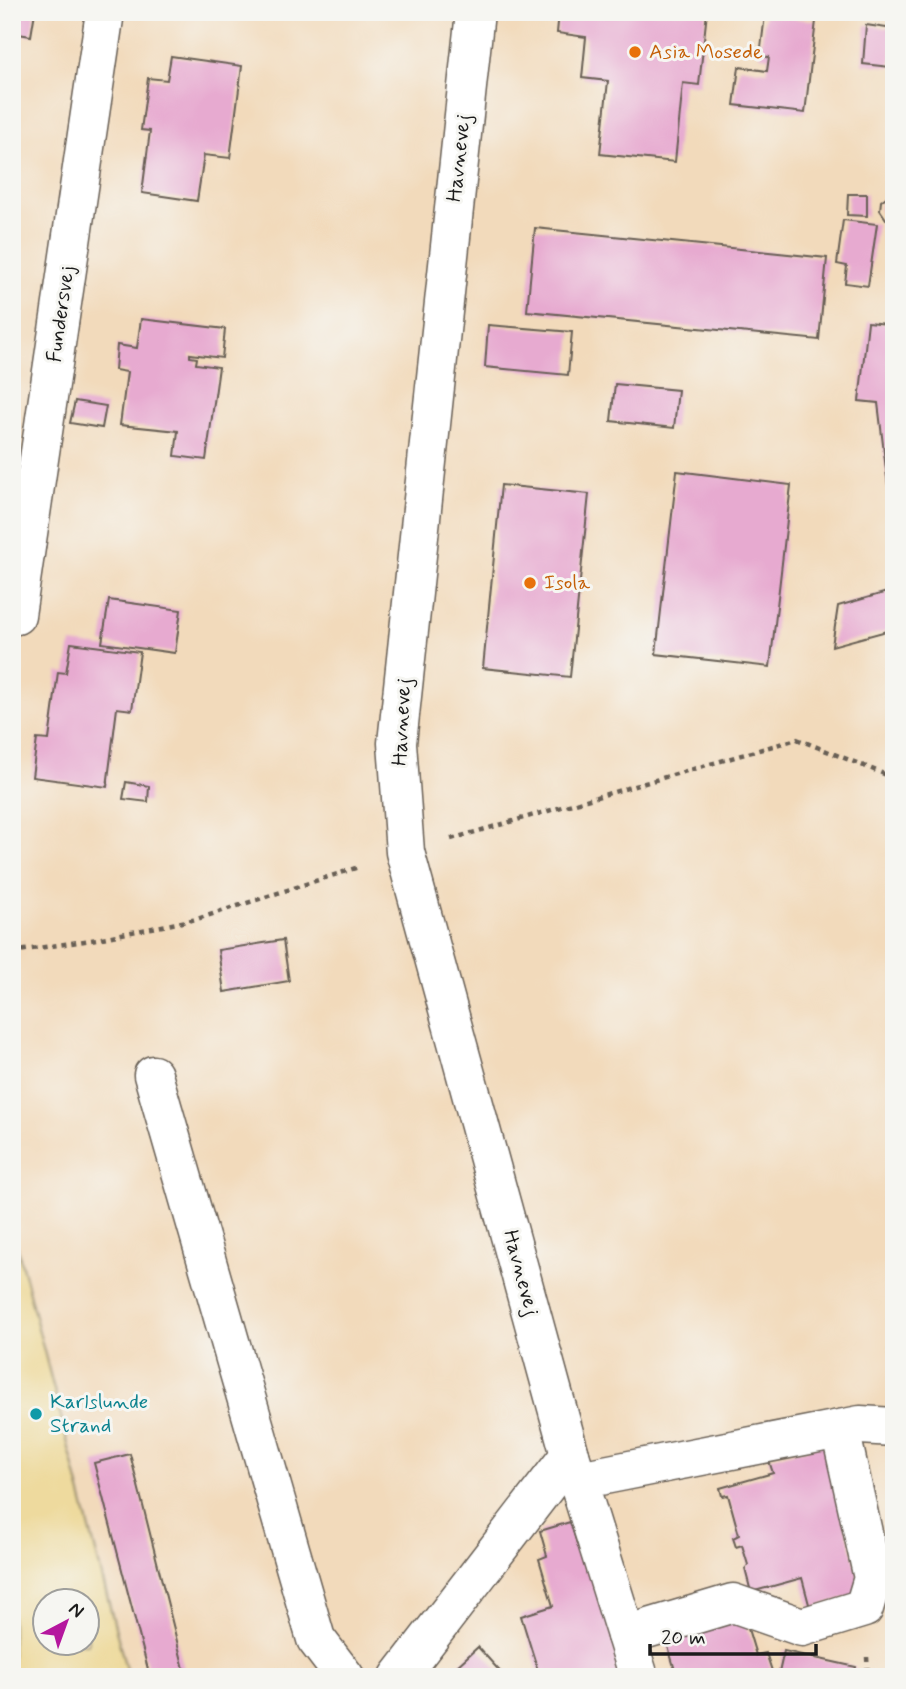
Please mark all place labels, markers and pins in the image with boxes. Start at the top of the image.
place label: Asia Mosede [649,38,763,66]
marker: Asia Mosede [627,44,643,60]
place label: Isola [544,569,590,597]
marker: Isola [522,575,538,591]
place label: Karlslunde Strand [50,1388,148,1440]
marker: Karlslunde Strand [28,1406,44,1422]

